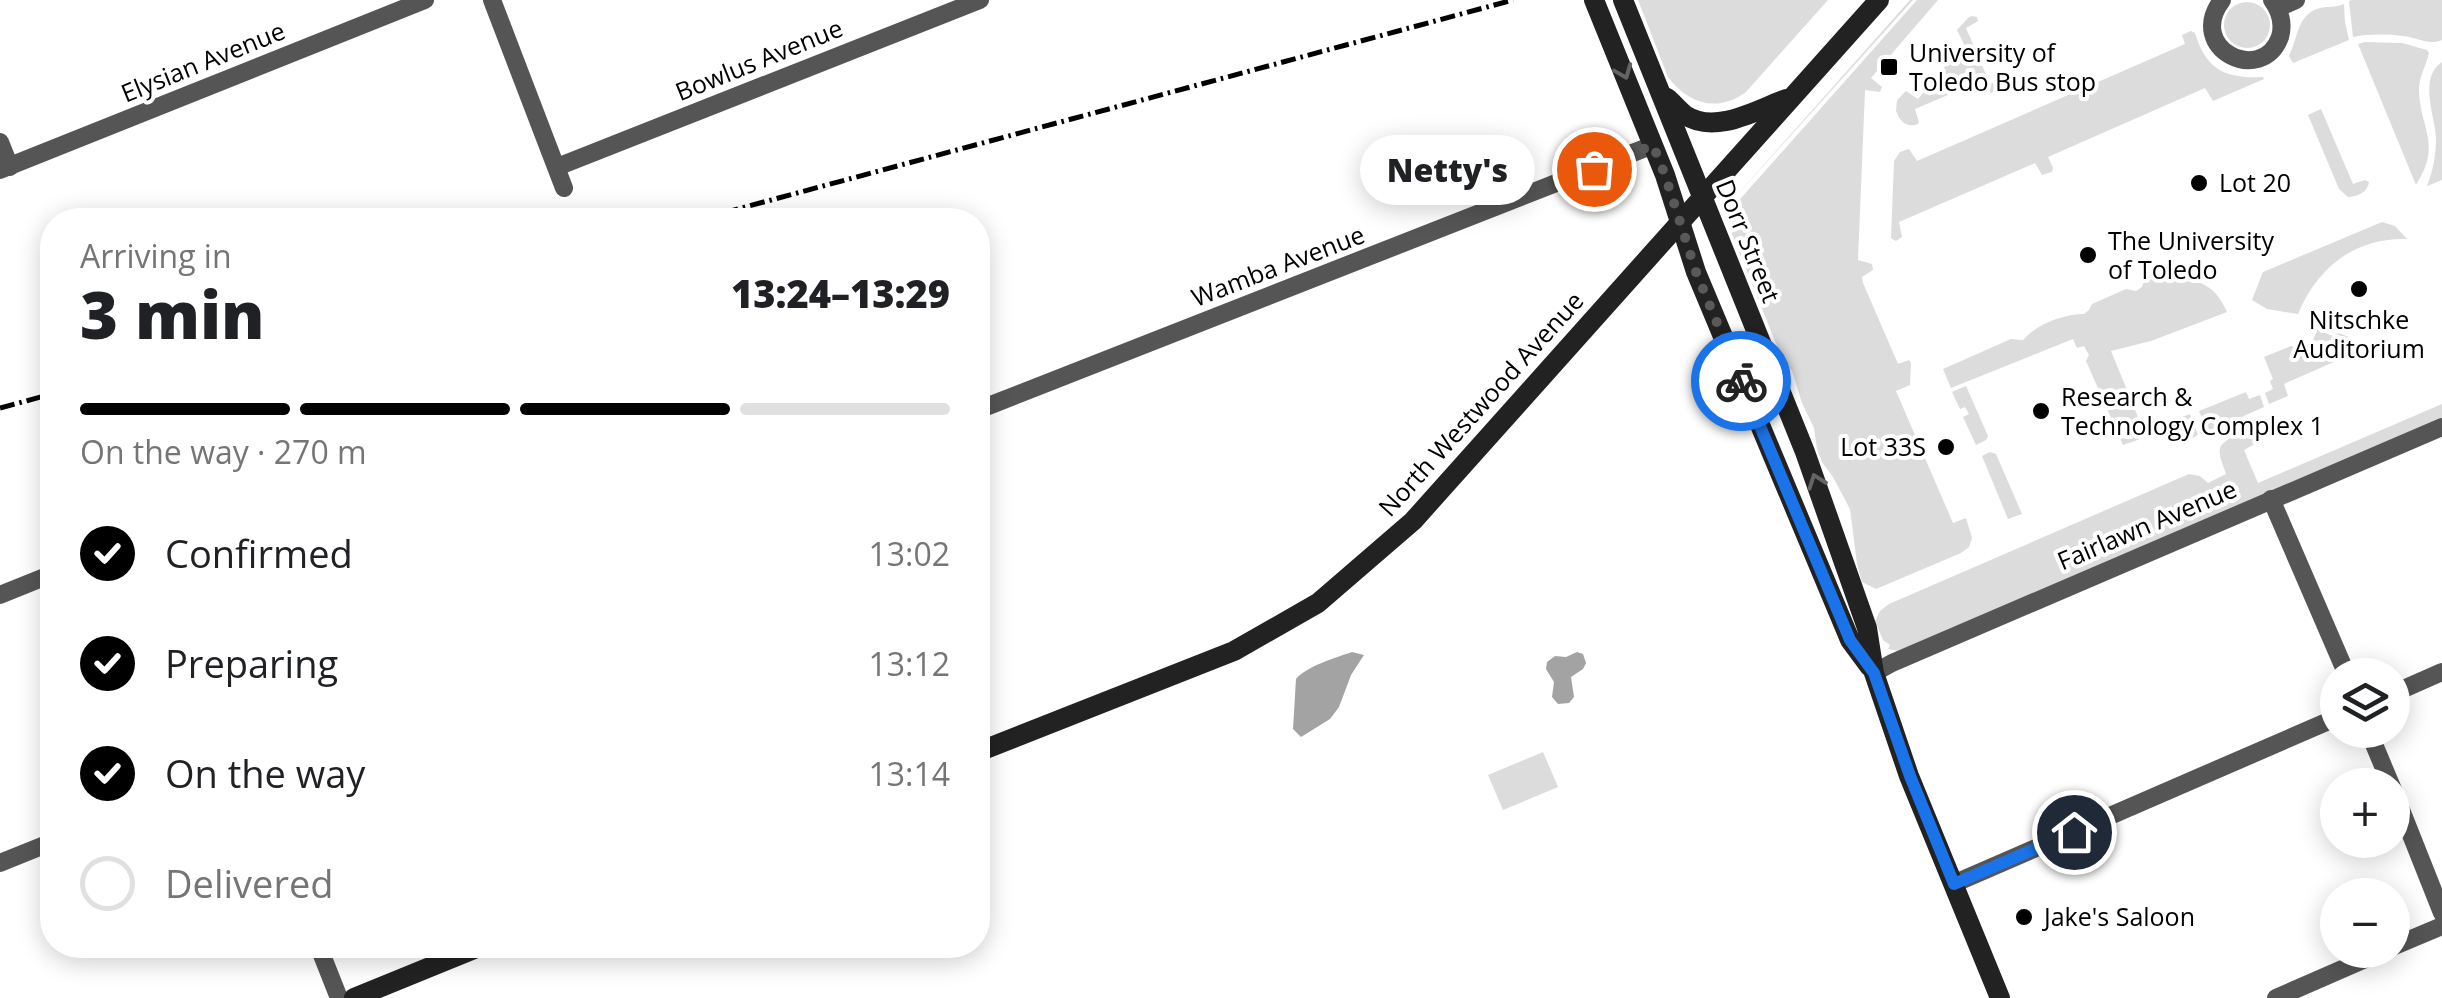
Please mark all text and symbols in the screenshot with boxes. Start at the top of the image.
street label: Bowlus Avenue [670,10,847,108]
street label: Elysian Avenue [116,13,290,109]
place label: University of Toledo Bus stop [1909,35,2096,98]
marker: University of Toledo Bus stop [1878,56,1900,78]
one-way arrow [1613,63,1633,80]
pin [1552,127,1637,212]
callout: Netty's [1359,134,1534,204]
icon: bag [1567,142,1622,197]
text: Netty's [1387,148,1508,191]
place label: Lot 20 [2219,165,2291,199]
marker: Lot 20 [2188,172,2210,194]
street label: Dorr Street [1709,174,1789,307]
street label: Wamba Avenue [1186,216,1369,314]
place label: The University of Toledo [2108,223,2274,286]
text: Arriving in [80,234,232,277]
marker: The University of Toledo [2077,244,2099,266]
text: 13:24–13:29 [731,267,950,319]
text: 3 min [80,270,265,358]
marker: Nitschke Auditorium [2348,278,2370,300]
street label: North Westwood Avenue [1370,284,1590,523]
place label: Nitschke Auditorium [2293,302,2425,365]
courier [1691,331,1791,431]
icon: bike [1714,354,1769,409]
place label: Research & Technology Complex 1 [2061,379,2324,442]
marker: Research & Technology Complex 1 [2030,400,2052,422]
place label: Lot 33S [1840,429,1926,463]
text: On the way · 270 m [80,430,367,473]
marker: Lot 33S [1935,436,1957,458]
street label: Fairlawn Avenue [2052,471,2242,577]
one-way arrow [1807,474,1828,491]
icon: check [80,526,135,581]
text: Confirmed [165,527,353,579]
text: 13:02 [868,532,950,575]
icon: check [80,636,135,691]
text: Preparing [165,637,338,689]
text: 13:12 [868,642,950,685]
map controls [2320,658,2410,968]
button: layers [2320,658,2410,748]
icon: check [80,746,135,801]
text: On the way [165,747,365,799]
text: 13:14 [868,752,950,795]
button: + [2320,768,2410,858]
pin [2032,790,2117,875]
icon: home [2047,805,2102,860]
text: Delivered [165,857,334,909]
button: − [2320,878,2410,968]
place label: Jake's Saloon [2042,899,2195,933]
marker: Jake's Saloon [2013,906,2035,928]

